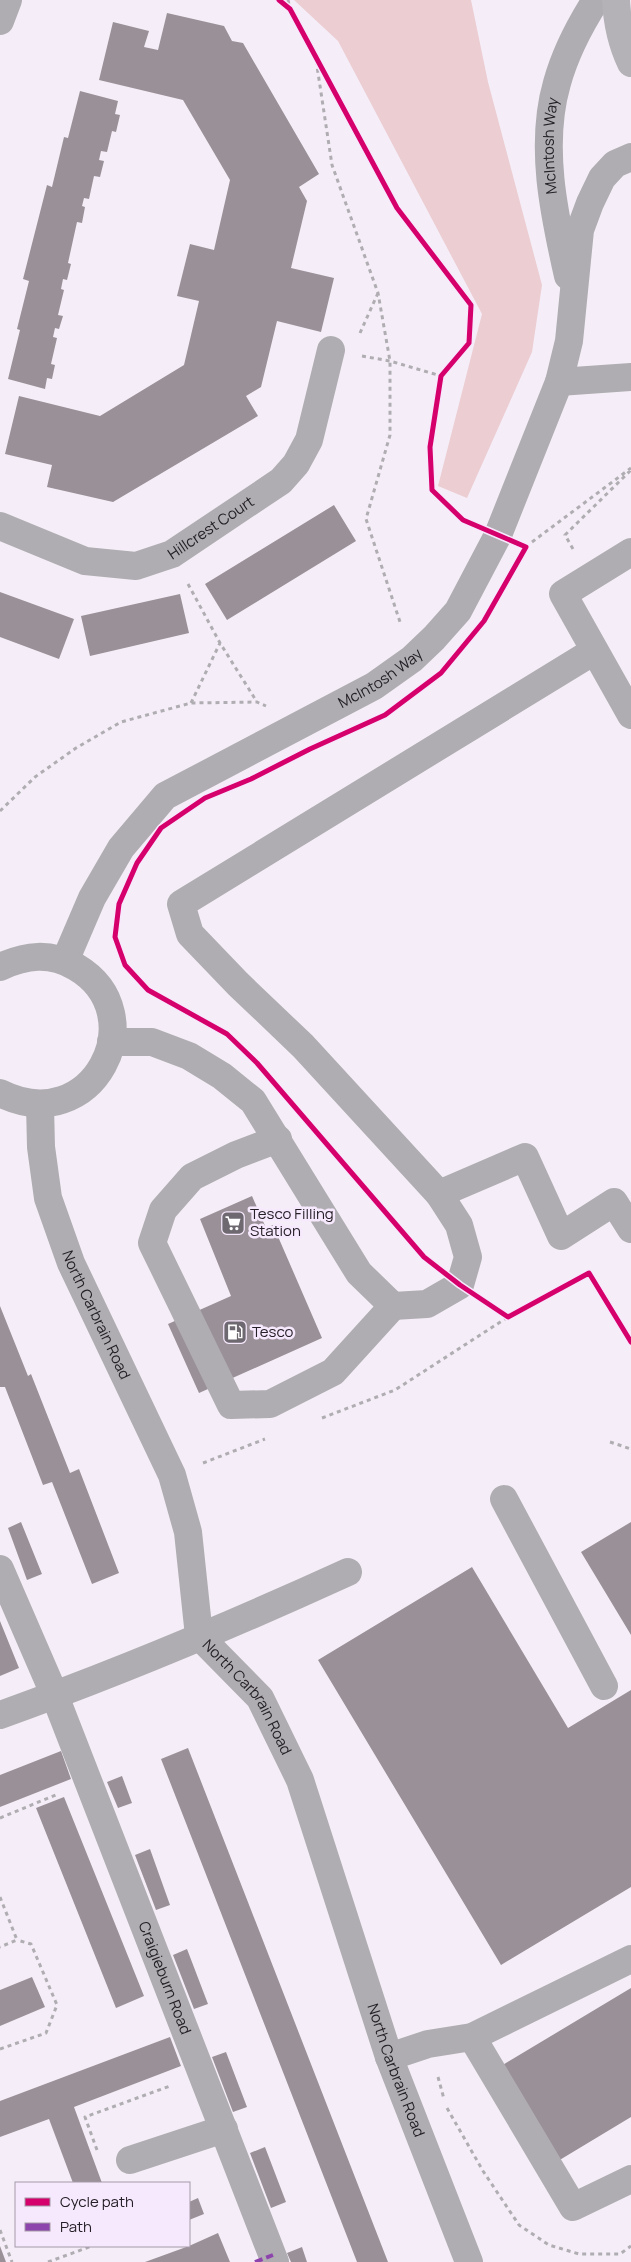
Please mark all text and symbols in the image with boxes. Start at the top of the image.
street label: McIntosh Way [538,95,563,195]
street label: Hillcrest Court [163,491,258,564]
street label: McIntosh Way [334,643,427,713]
place label: Tesco Filling Station [250,1203,334,1241]
supermarket icon: Tesco Filling Station [220,1210,246,1236]
street label: North Carbrain Road [57,1247,136,1383]
fuel station icon: Tesco [222,1319,248,1345]
place label: Tesco [252,1321,293,1342]
street label: North Carbrain Road [198,1635,297,1758]
street label: Craigieburn Road [134,1918,197,2037]
street label: North Carbrain Road [363,2001,430,2140]
legend [15,2182,190,2247]
text: Cycle path [60,2191,134,2212]
text: Path [60,2216,92,2237]

